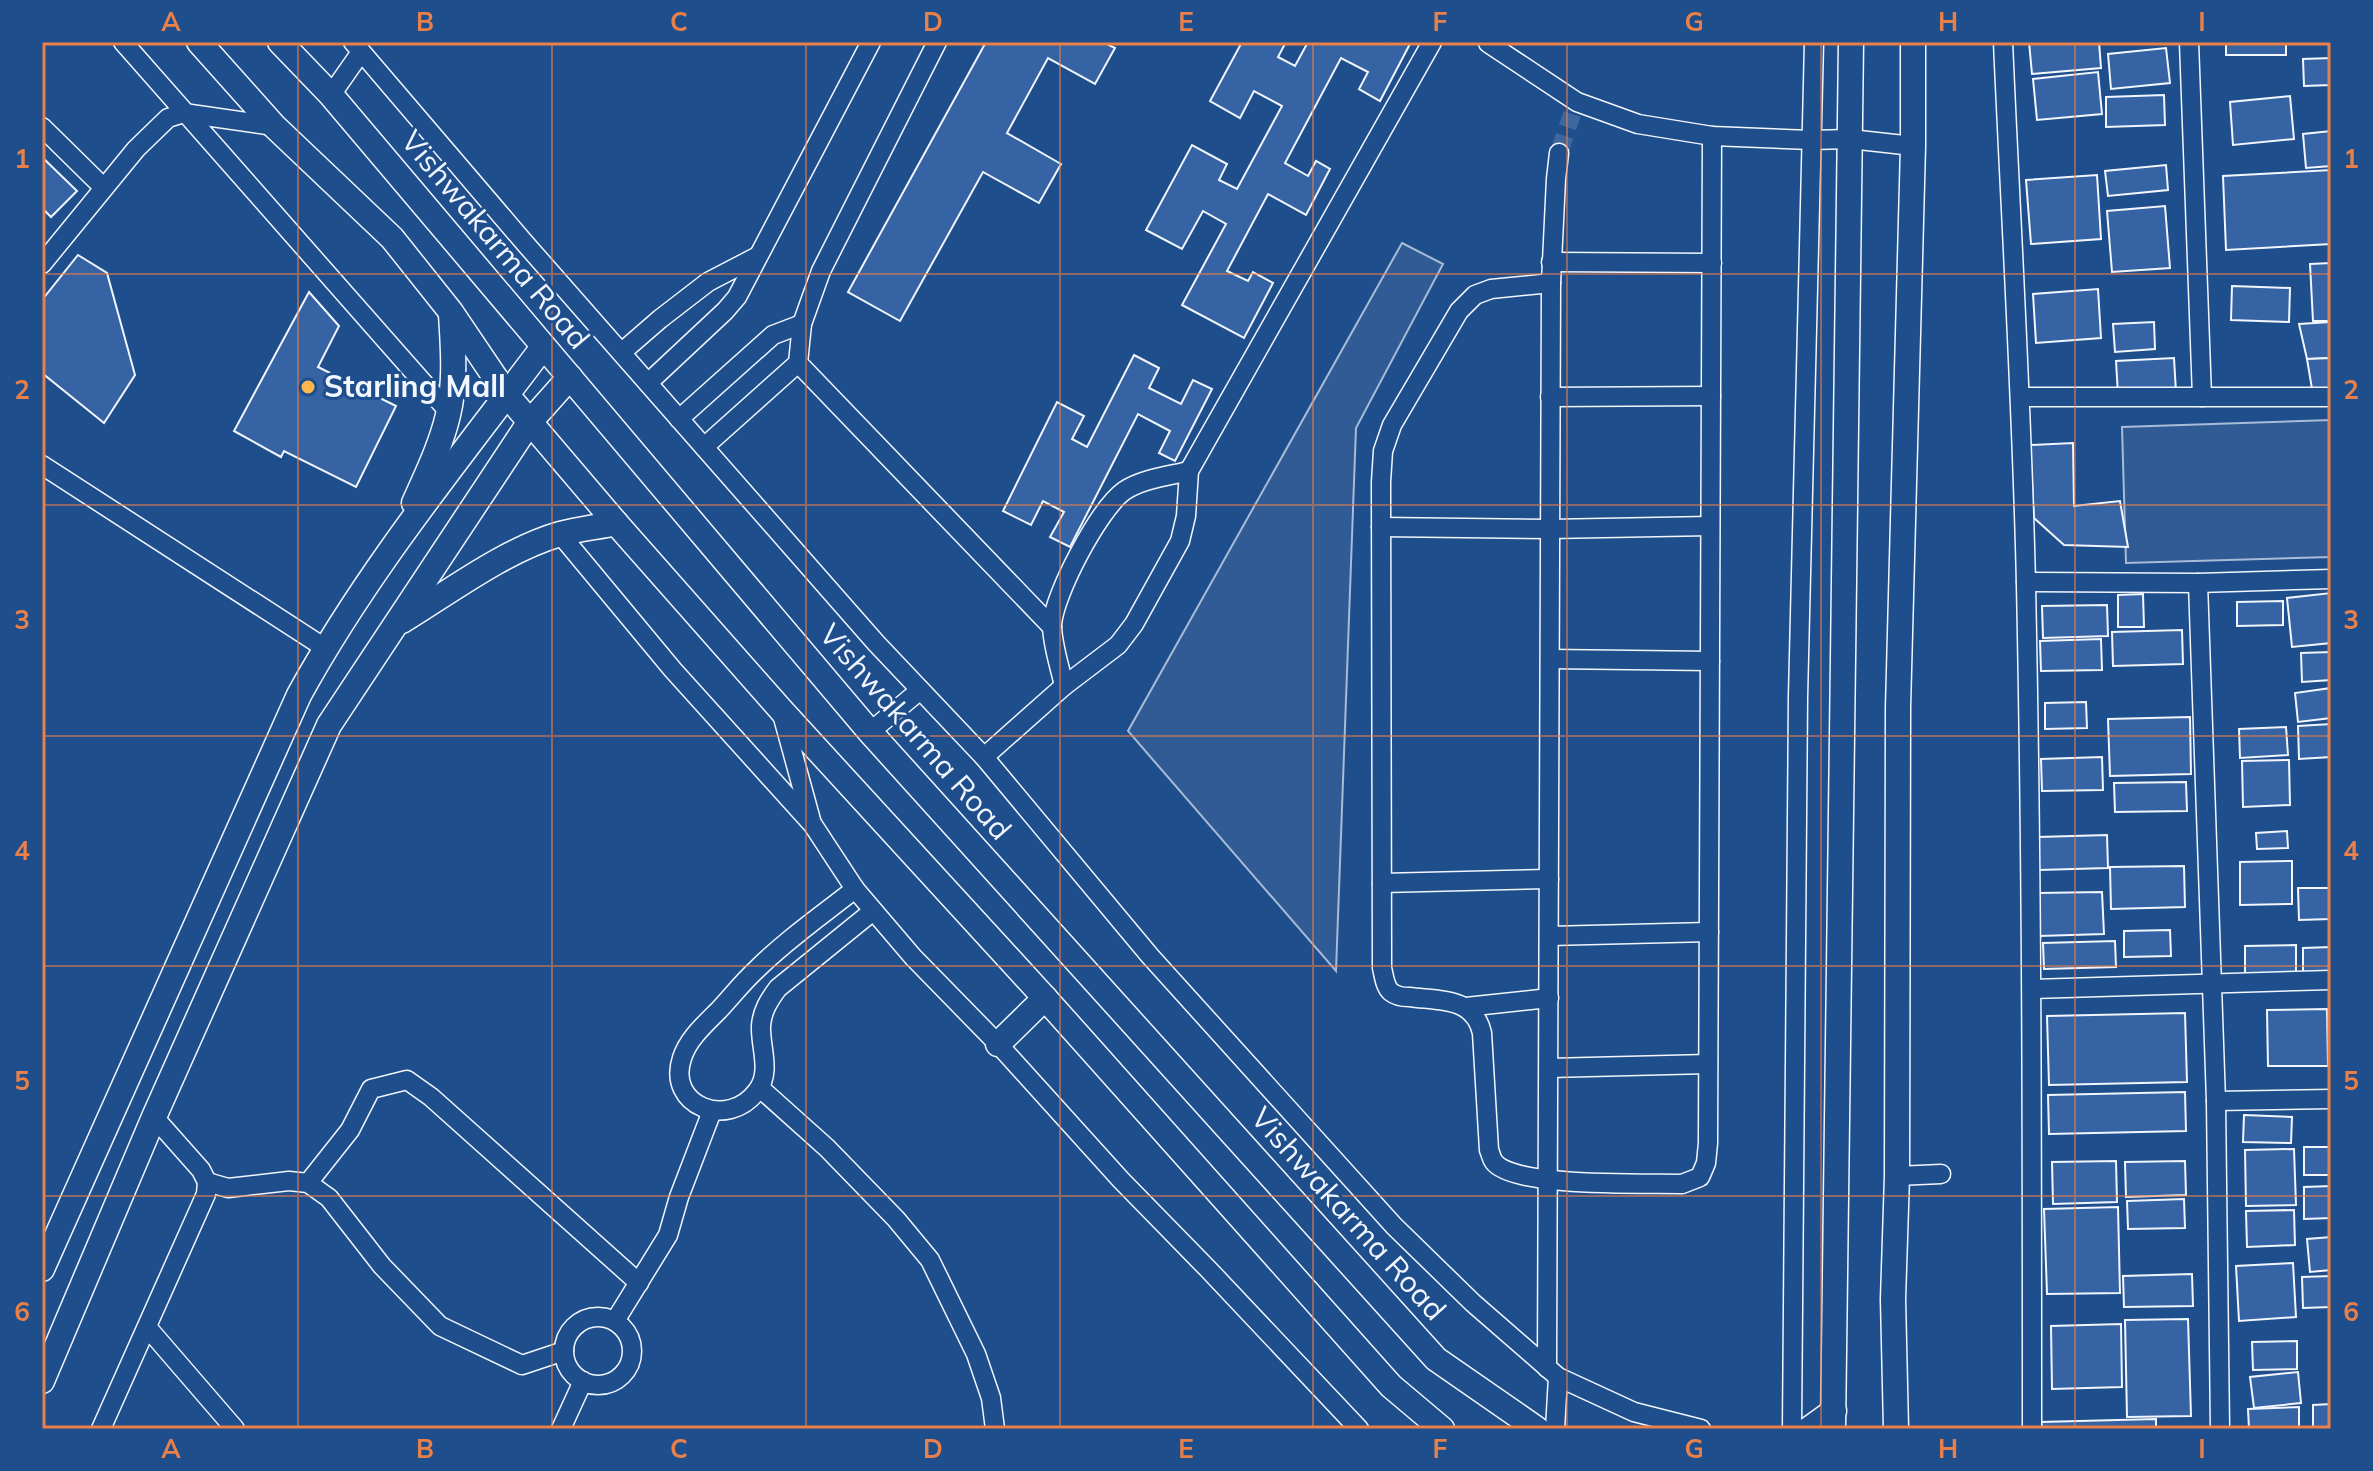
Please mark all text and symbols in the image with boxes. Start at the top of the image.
text: A [161,5,181,38]
text: B [416,5,434,38]
text: C [670,5,688,38]
text: D [923,5,943,38]
text: E [1178,5,1194,38]
text: F [1433,5,1448,38]
text: G [1684,5,1704,38]
text: H [1938,5,1958,38]
text: I [2198,5,2206,38]
street label: Vishwakarma Road [393,122,598,357]
text: 1 [14,142,30,175]
text: 1 [2343,142,2359,175]
place label: Starling Mall [324,367,506,405]
text: 2 [14,373,30,406]
text: 2 [2343,373,2359,406]
marker: Starling Mall [299,378,317,396]
text: 3 [14,603,30,636]
text: 3 [2343,603,2359,636]
street label: Vishwakarma Road [812,615,1020,847]
text: 4 [14,834,30,867]
text: 4 [2343,834,2359,867]
text: 5 [14,1064,30,1097]
text: 5 [2343,1064,2359,1097]
street label: Vishwakarma Road [1243,1099,1455,1328]
text: 6 [14,1295,30,1328]
text: 6 [2343,1295,2359,1328]
text: A [161,1432,181,1465]
text: B [416,1432,434,1465]
text: C [670,1432,688,1465]
text: D [923,1432,943,1465]
text: E [1178,1432,1194,1465]
text: F [1433,1432,1448,1465]
text: G [1684,1432,1704,1465]
text: H [1938,1432,1958,1465]
text: I [2198,1432,2206,1465]

